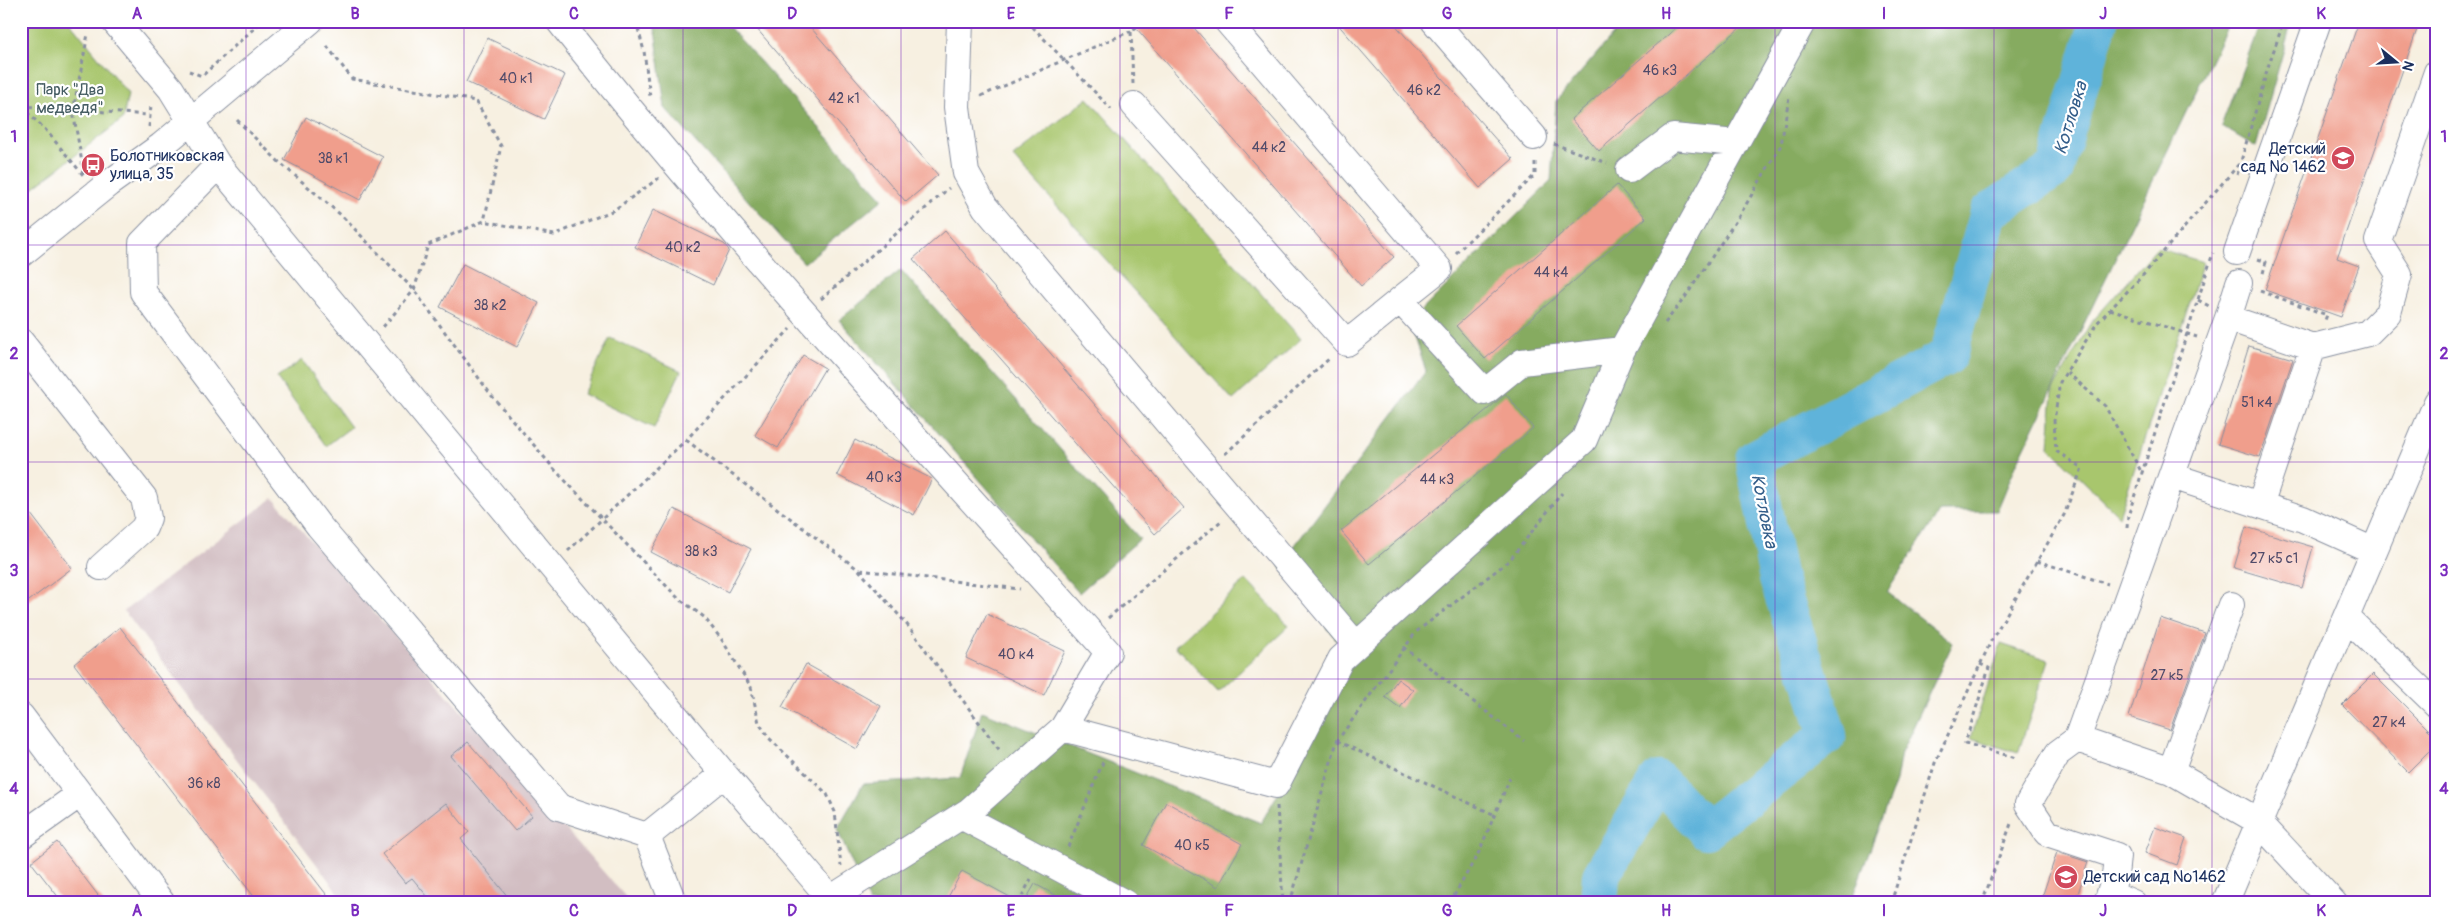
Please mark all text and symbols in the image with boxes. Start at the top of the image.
text: A [132,4,143,24]
text: B [350,4,360,24]
text: C [569,4,579,24]
text: D [787,4,797,24]
text: E [1007,4,1016,24]
text: F [1224,4,1234,24]
text: G [1442,4,1453,24]
text: H [1661,4,1671,24]
text: I [1882,4,1886,24]
text: J [2099,4,2107,24]
text: K [2316,4,2326,24]
north arrow [2370,38,2420,88]
text: N [2398,59,2417,73]
house number: 46 к3 [1643,62,1677,79]
house number: 40 к1 [499,70,533,87]
water label: Котловка [2049,77,2093,157]
park label: Парк "Два медведя" [36,80,104,118]
house number: 46 к2 [1407,82,1441,99]
house number: 42 к1 [828,90,860,107]
text: 1 [11,127,17,147]
text: 1 [2441,127,2447,147]
house number: 44 к2 [1252,139,1286,156]
place label: Детский сад № 1462 [2241,139,2326,177]
school or university icon: Детский сад № 1462 [2330,145,2356,171]
place label: Болотниковская улица, 35 [109,146,224,184]
house number: 38 к1 [318,150,348,167]
bus stop icon: Болотниковская улица, 35 [80,152,106,178]
house number: 40 к2 [665,239,701,256]
house number: 44 к4 [1534,264,1568,281]
house number: 38 к2 [474,297,507,314]
text: 2 [10,344,19,364]
text: 2 [2440,344,2449,364]
house number: 51 к4 [2241,394,2273,411]
house number: 40 к3 [866,469,902,486]
house number: 44 к3 [1420,471,1454,488]
water label: Котловка [1746,472,1783,551]
house number: 38 к3 [685,543,718,560]
house number: 27 к5 с1 [2250,550,2298,567]
text: 3 [10,561,19,581]
text: 3 [2440,561,2449,581]
house number: 40 к4 [998,646,1034,663]
house number: 27 к5 [2150,667,2184,684]
house number: 27 к4 [2372,714,2406,731]
house number: 36 к8 [187,775,221,792]
text: 4 [9,779,19,799]
text: 4 [2439,779,2449,799]
house number: 40 к5 [1174,837,1210,854]
school or university icon: Детский сад №1462 [2053,864,2079,890]
place label: Детский сад №1462 [2083,867,2226,887]
text: A [132,901,143,921]
text: B [350,901,360,921]
text: C [569,901,579,921]
text: D [787,901,797,921]
text: E [1007,901,1016,921]
text: F [1224,901,1234,921]
text: G [1442,901,1453,921]
text: H [1661,901,1671,921]
text: I [1882,901,1886,921]
text: J [2099,901,2107,921]
text: K [2316,901,2326,921]

